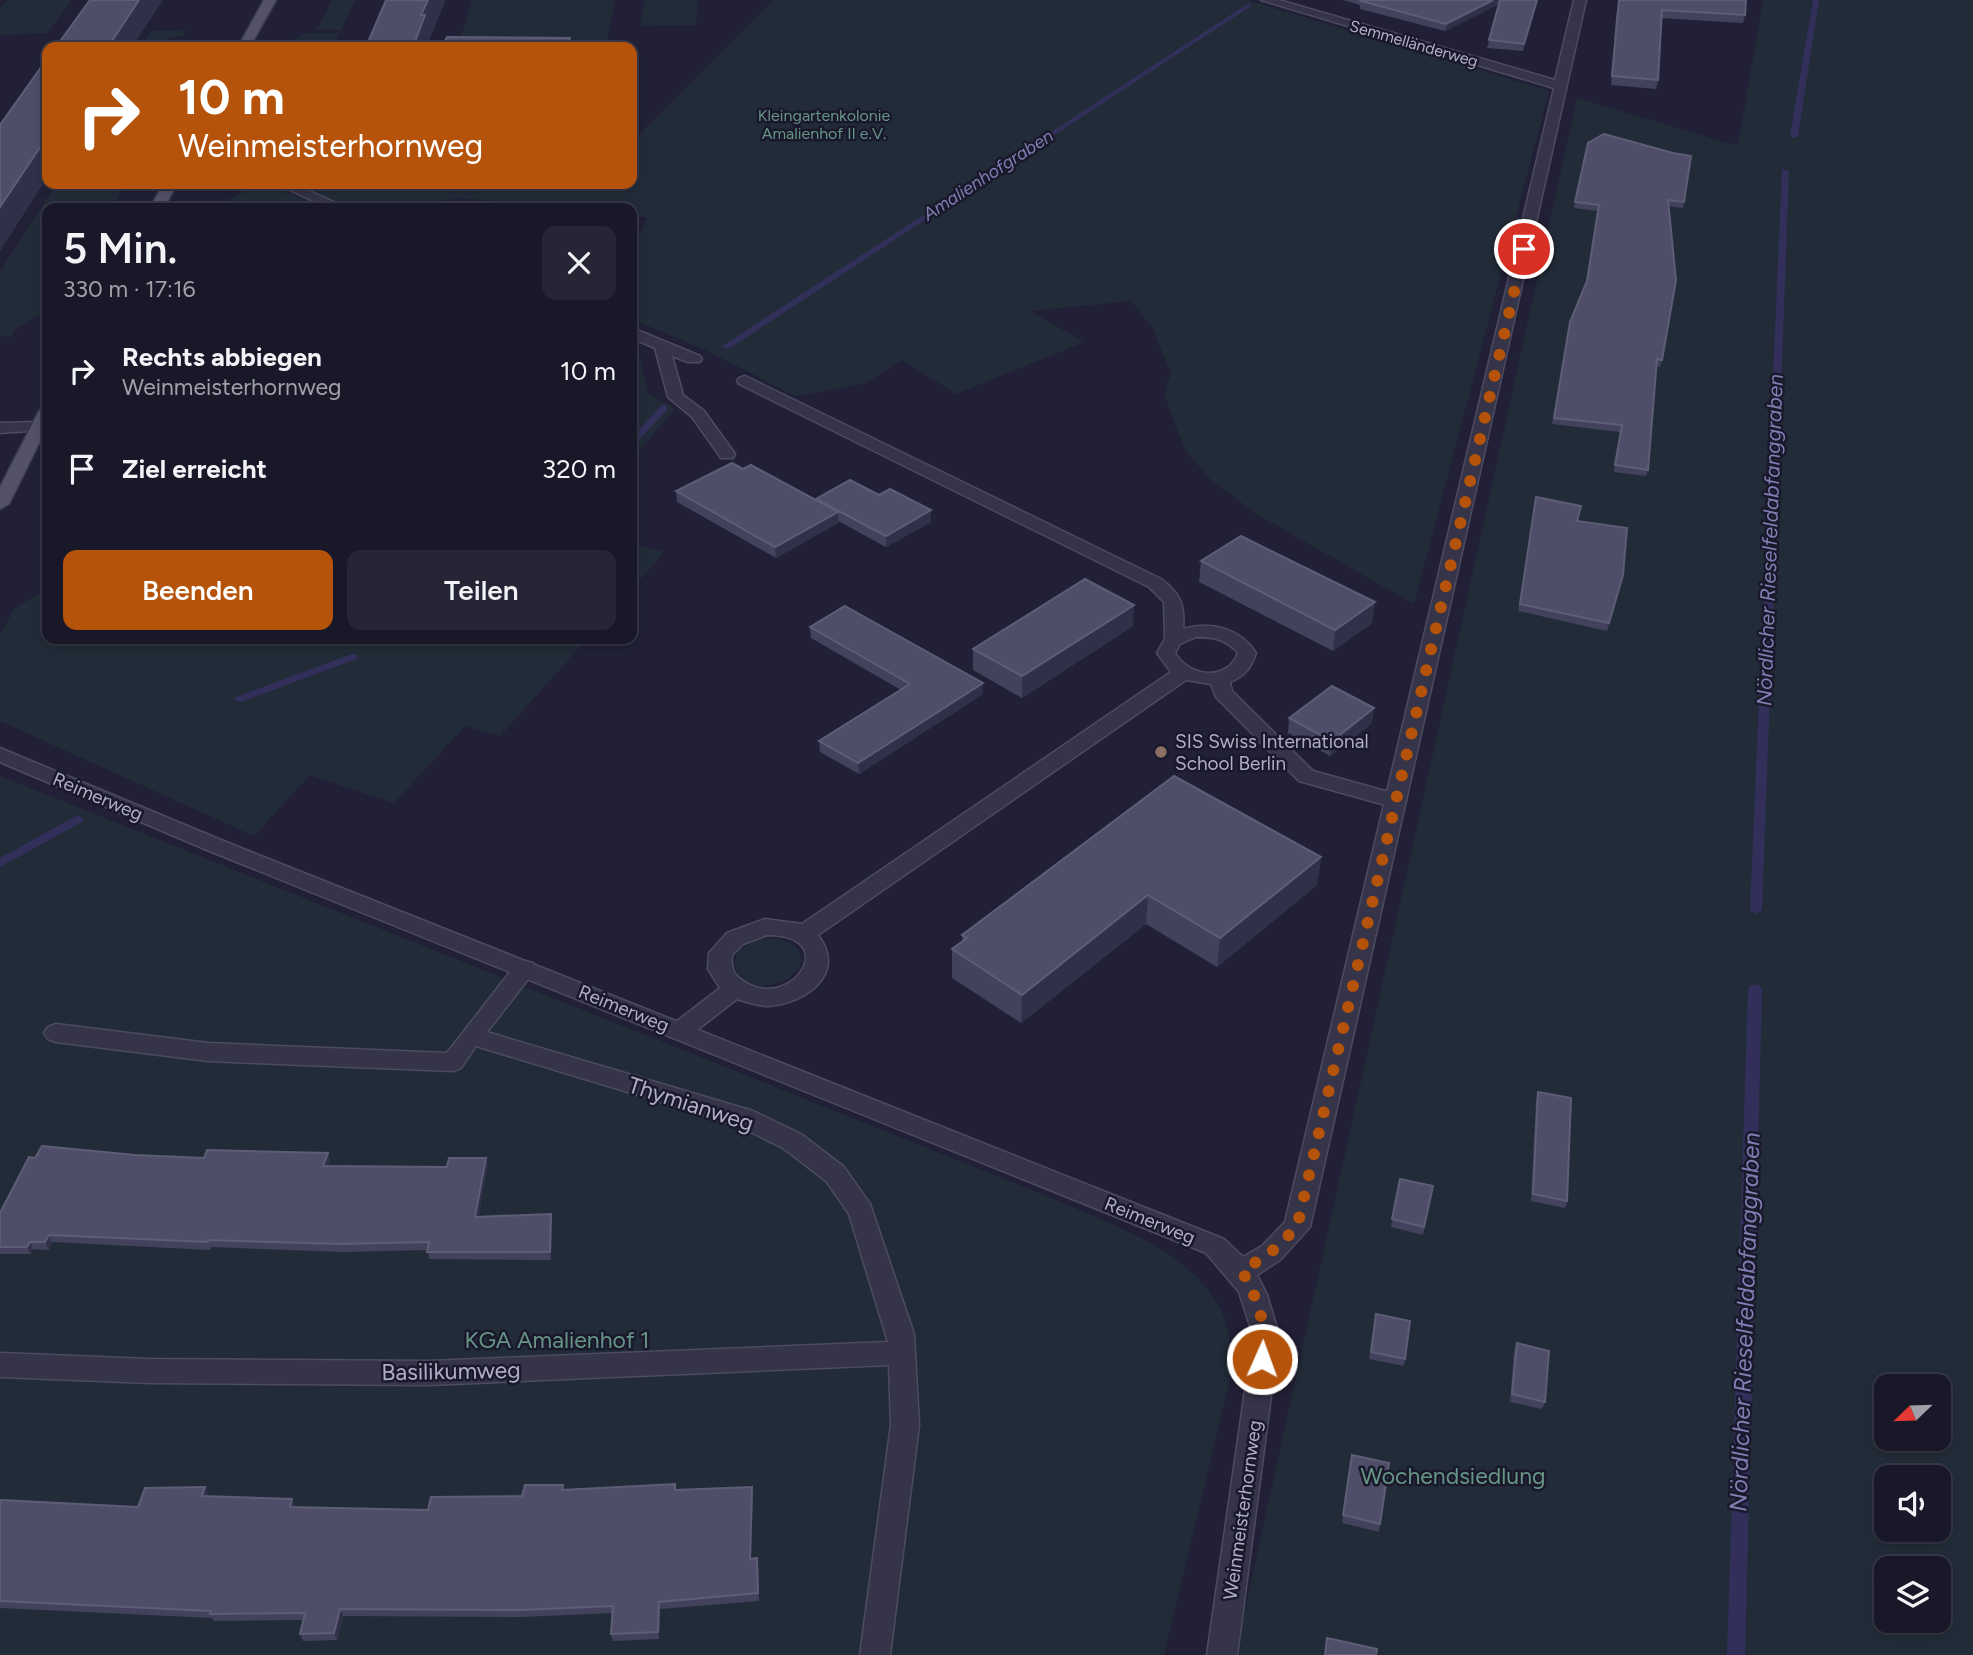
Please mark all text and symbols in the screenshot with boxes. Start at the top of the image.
street label: Semmelländerweg [1347,16,1480,71]
text: 10 m [178,67,285,126]
icon: right [63,70,154,161]
park label: Kleingartenkolonie Amalienhof II e.V. [758,106,890,143]
water label: Amalienhofgraben [918,125,1057,226]
text: Weinmeisterhornweg [178,127,483,165]
pin [1494,219,1554,279]
text: 5 Min. [63,223,177,274]
button: close [542,226,616,300]
icon: arrive [1505,230,1543,268]
text: 330 m · 17:16 [63,275,195,303]
text: Rechts abbiegen [122,341,322,373]
icon: right [63,352,101,390]
text: 10 m [560,355,616,387]
text: Weinmeisterhornweg [122,373,341,401]
water label: Nördlicher Rieselfeldabfanggraben [1751,373,1788,706]
icon: arrive [63,450,101,488]
text: Ziel erreicht [122,453,267,485]
text: 320 m [542,453,616,485]
button: Beenden [63,550,333,630]
button: Teilen [347,550,616,630]
place label: SIS Swiss International School Berlin [1175,730,1369,775]
marker: SIS Swiss International School Berlin [1153,744,1169,760]
street label: Reimerweg [49,767,146,826]
street label: Reimerweg [575,980,673,1037]
street label: Thymianweg [625,1071,757,1137]
water label: Nördlicher Rieselfeldabfanggraben [1723,1132,1766,1512]
street label: Reimerweg [1101,1192,1199,1249]
position arrow [1225,1322,1299,1396]
park label: KGA Amalienhof 1 [464,1326,650,1354]
street label: Basilikumweg [381,1356,521,1386]
north arrow [1874,1374,1951,1451]
map controls [1874,1374,1951,1633]
street label: Weinmeisterhornweg [1218,1419,1266,1601]
park label: Wochendsiedlung [1361,1462,1545,1490]
button: sound [1874,1465,1951,1542]
button: layers [1874,1556,1951,1633]

